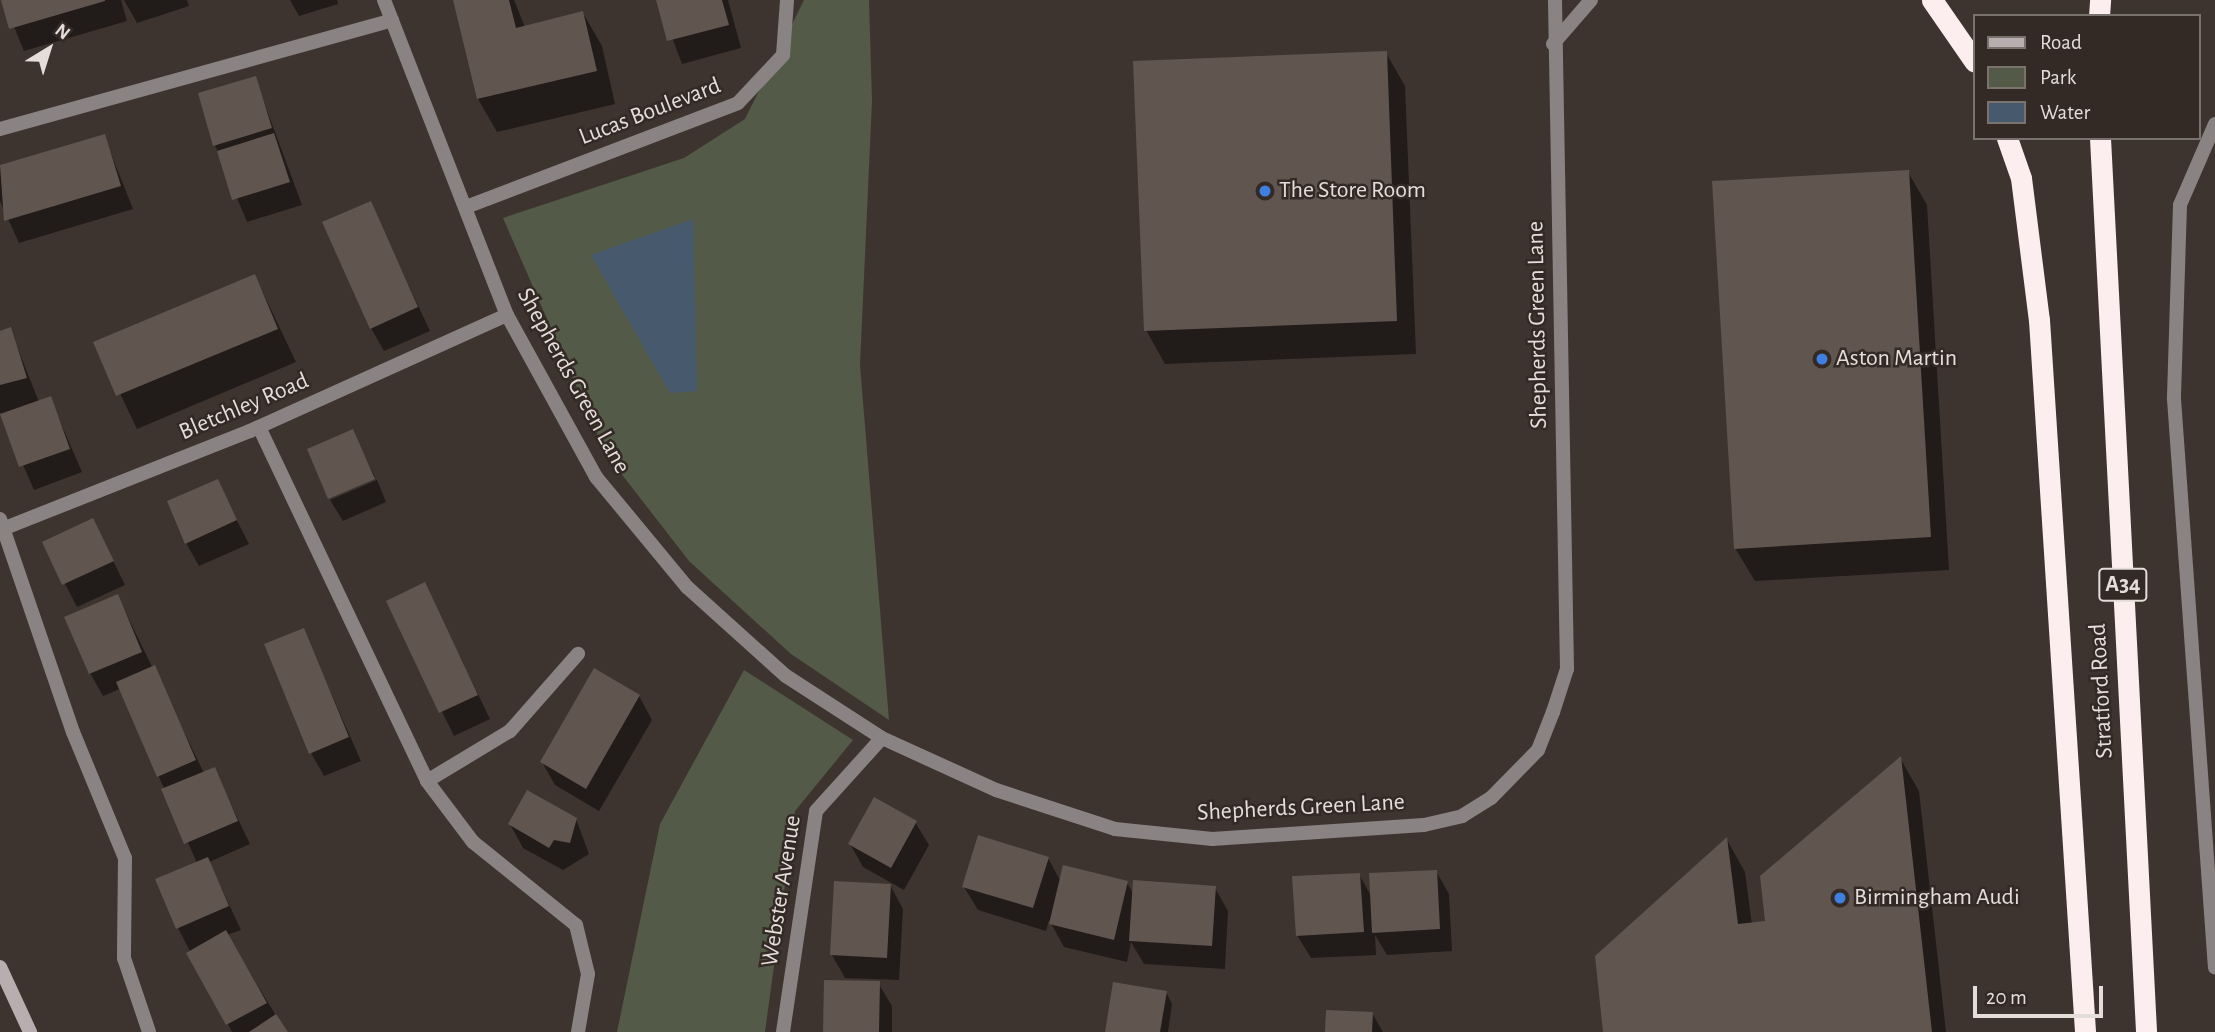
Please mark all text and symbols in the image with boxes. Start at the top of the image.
north arrow [14,14,84,84]
legend [1974,14,2201,140]
text: N [51,21,73,44]
text: Road [2040,32,2082,53]
text: Park [2040,67,2076,88]
street label: Lucas Boulevard [575,72,725,152]
text: Water [2040,102,2090,123]
place label: The Store Room [1279,177,1426,205]
marker: The Store Room [1257,183,1273,199]
street label: Shepherds Green Lane [1522,221,1554,429]
street label: Shepherds Green Lane [510,283,636,479]
place label: Aston Martin [1836,345,1957,373]
marker: Aston Martin [1814,351,1830,367]
street label: Bletchley Road [175,367,313,447]
road number: A34 [2097,566,2149,604]
street label: Stratford Road [2084,623,2120,759]
street label: Shepherds Green Lane [1196,788,1406,828]
street label: Webster Avenue [756,813,808,969]
place label: Birmingham Audi [1854,884,2020,912]
marker: Birmingham Audi [1832,890,1848,906]
scale bar [1977,972,2106,1016]
text: 20 m [1986,987,2027,1008]

